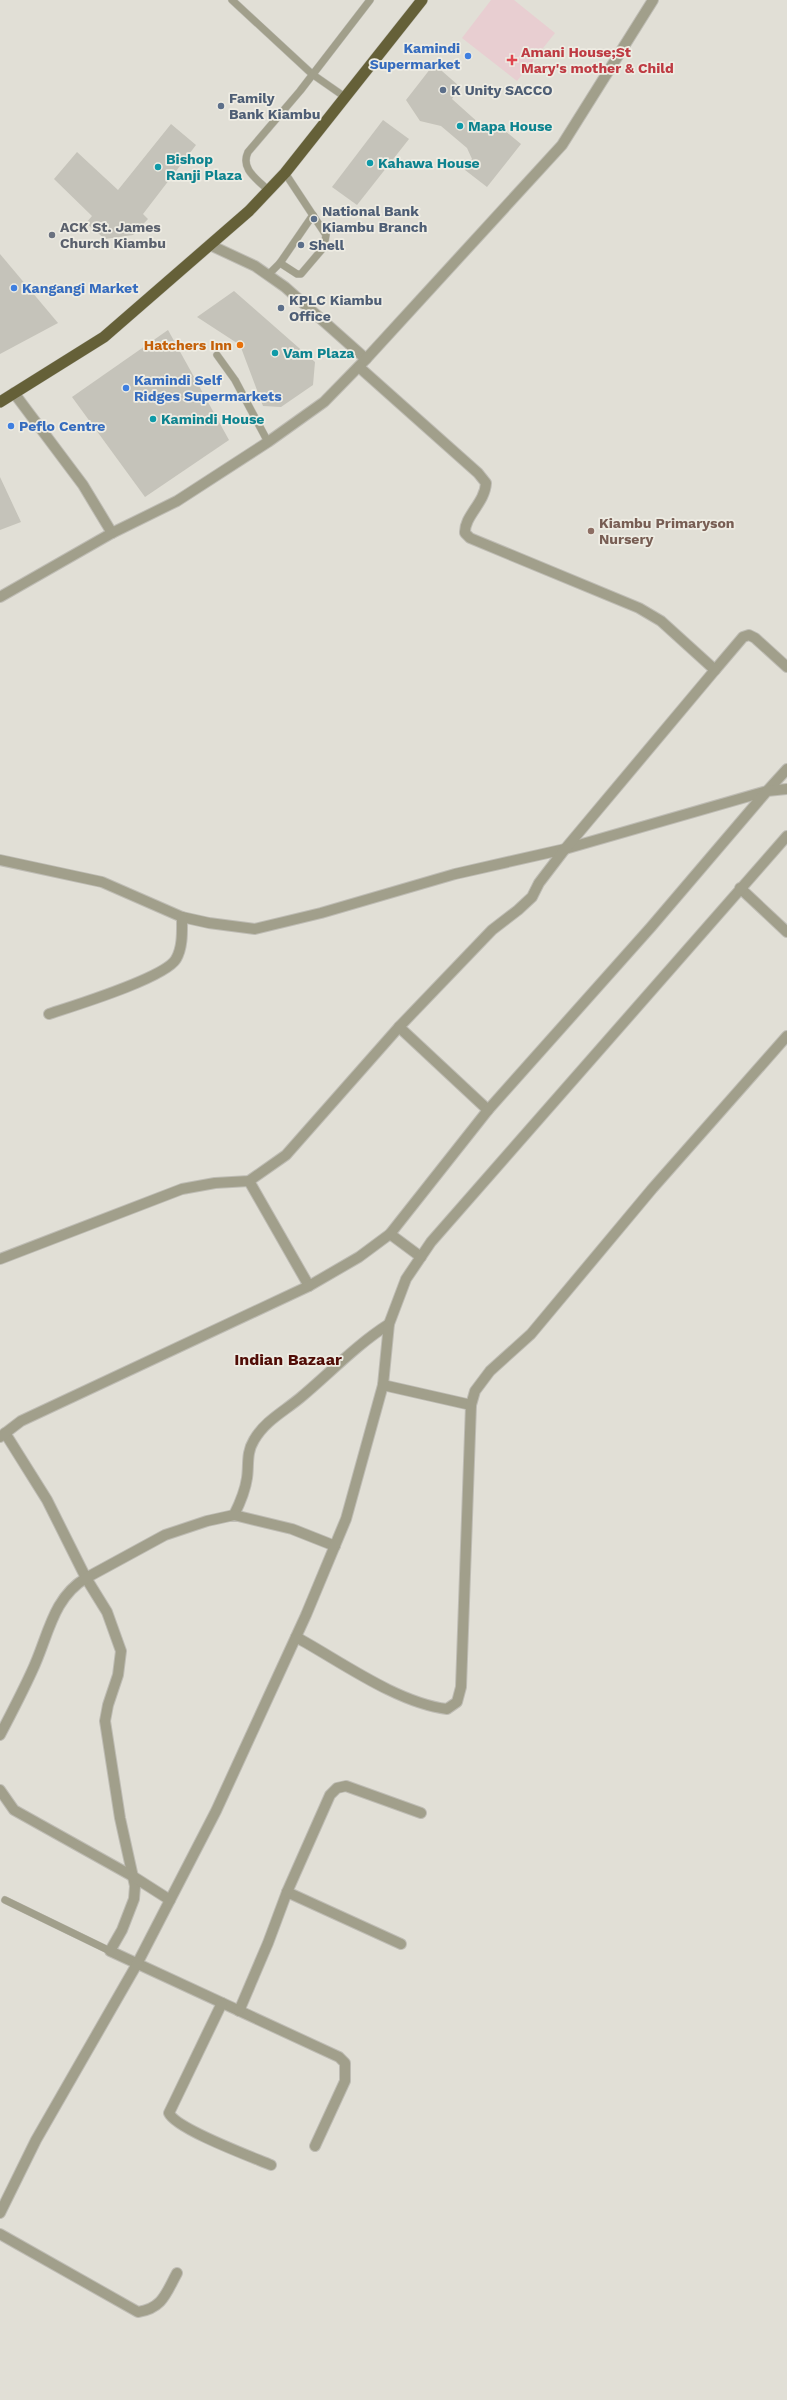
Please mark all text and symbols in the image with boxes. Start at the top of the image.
place label: Kamindi Supermarket [370,40,460,72]
place label: Amani House;St Mary's mother & Child [521,44,674,76]
marker: Kamindi Supermarket [463,51,473,61]
marker: Amani House;St Mary's mother & Child [506,54,518,66]
place label: K Unity SACCO [451,82,553,98]
marker: K Unity SACCO [438,85,448,95]
place label: Family Bank Kiambu [229,90,320,122]
marker: Family Bank Kiambu [216,101,226,111]
place label: Mapa House [468,118,552,134]
marker: Mapa House [455,121,465,131]
place label: Bishop Ranji Plaza [166,151,243,183]
place label: Kahawa House [378,155,480,171]
marker: Kahawa House [365,158,375,168]
marker: Bishop Ranji Plaza [153,162,163,172]
place label: National Bank Kiambu Branch [322,203,427,235]
marker: National Bank Kiambu Branch [309,214,319,224]
place label: ACK St. James Church Kiambu [60,219,166,251]
marker: ACK St. James Church Kiambu [47,230,57,240]
place label: Shell [309,237,344,253]
marker: Shell [296,240,306,250]
place label: Kangangi Market [22,280,138,296]
marker: Kangangi Market [9,283,19,293]
place label: KPLC Kiambu Office [289,292,382,324]
marker: KPLC Kiambu Office [276,303,286,313]
place label: Hatchers Inn [144,337,232,353]
marker: Hatchers Inn [235,340,245,350]
place label: Vam Plaza [283,345,355,361]
marker: Vam Plaza [270,348,280,358]
place label: Kamindi Self Ridges Supermarkets [134,372,282,404]
marker: Kamindi Self Ridges Supermarkets [121,383,131,393]
place label: Kamindi House [161,411,264,427]
marker: Kamindi House [148,414,158,424]
place label: Peflo Centre [19,418,105,434]
marker: Peflo Centre [6,421,16,431]
place label: Kiambu Primaryson Nursery [599,515,735,547]
marker: Kiambu Primaryson Nursery [586,526,596,536]
district label: Indian Bazaar [234,1350,342,1369]

